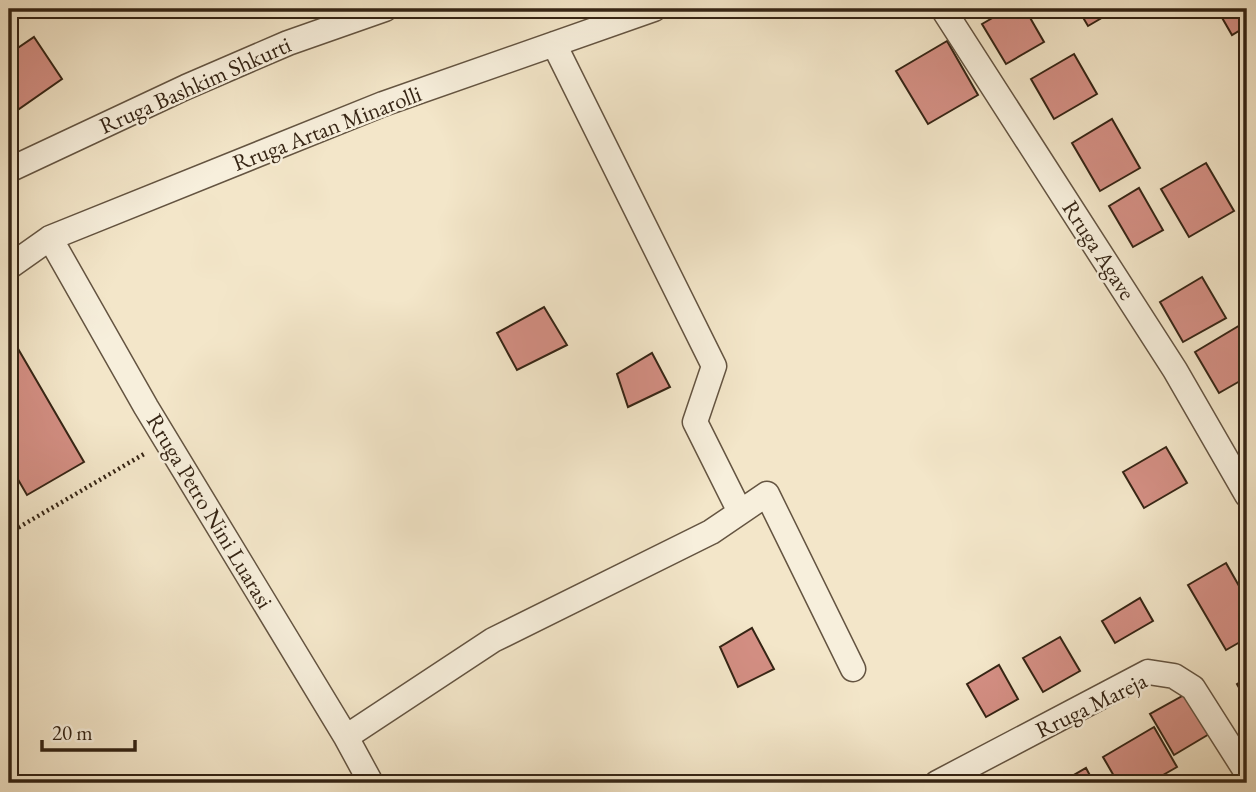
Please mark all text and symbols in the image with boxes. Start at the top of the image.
street label: Rruga Bashkim Shkurti [94,29,296,141]
street label: Rruga Artan Minarolli [228,78,426,178]
street label: Rruga Agave [1056,194,1142,306]
street label: Rruga Petro Nini Luarasi [140,408,280,614]
street label: Rruga Mareja [1030,665,1152,745]
scale bar [42,708,135,752]
text: 20 m [52,719,93,746]

